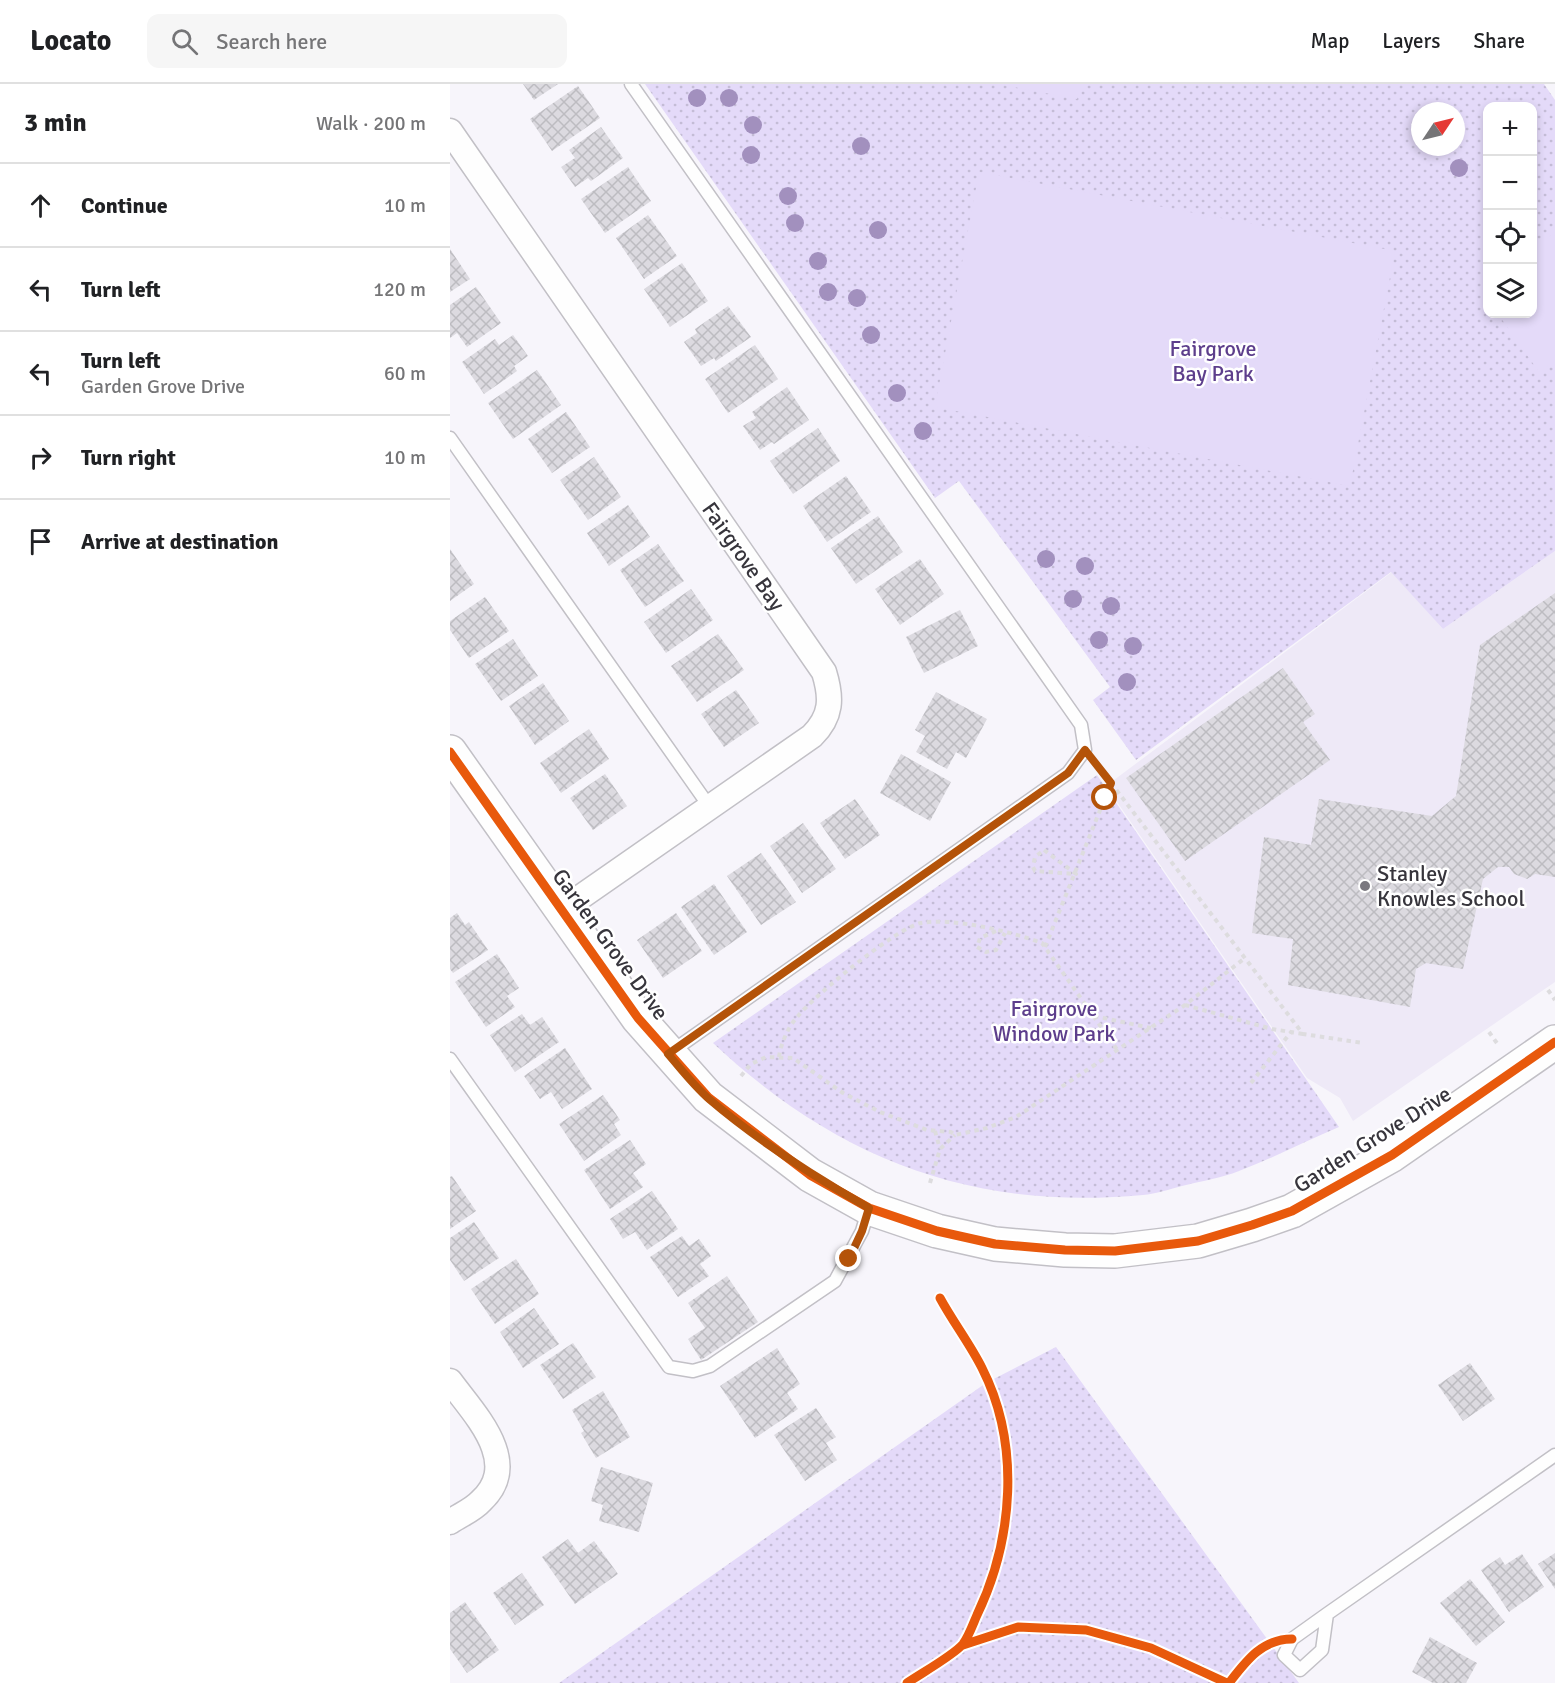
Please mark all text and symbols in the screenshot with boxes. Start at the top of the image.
search box [147,14,567,68]
text: Locato [30,24,111,58]
icon: search [168,25,201,58]
text: Search here [216,28,327,55]
text: Map [1311,28,1349,54]
text: Layers [1382,28,1440,54]
text: Share [1473,28,1525,54]
north arrow [1411,102,1465,156]
map controls [1483,102,1537,318]
button: + [1483,102,1537,156]
text: 3 min [24,107,87,139]
text: Walk · 200 m [316,111,426,136]
button: − [1483,156,1537,210]
icon: ahead [24,189,57,222]
text: Continue [81,192,168,219]
text: 10 m [384,193,426,218]
button: locate [1483,210,1537,264]
button: layers [1483,264,1537,318]
icon: left [24,273,57,306]
text: Turn left [81,276,161,303]
text: 120 m [373,277,426,302]
park label: Fairgrove Bay Park [1169,335,1257,387]
text: Turn left [81,347,161,374]
icon: left [24,357,57,390]
text: 60 m [384,361,426,386]
text: Garden Grove Drive [81,374,245,399]
icon: right [24,441,57,474]
text: Turn right [81,444,176,471]
text: 10 m [384,445,426,470]
street label: Fairgrove Bay [696,497,791,616]
icon: arrive [24,525,57,558]
text: Arrive at destination [81,528,278,555]
route start [1091,784,1117,810]
place label: Stanley Knowles School [1377,860,1525,912]
street label: Garden Grove Drive [547,863,675,1025]
marker: Stanley Knowles School [1358,879,1372,893]
park label: Fairgrove Window Park [993,995,1115,1047]
street label: Garden Grove Drive [1289,1080,1456,1199]
route end [835,1245,861,1271]

